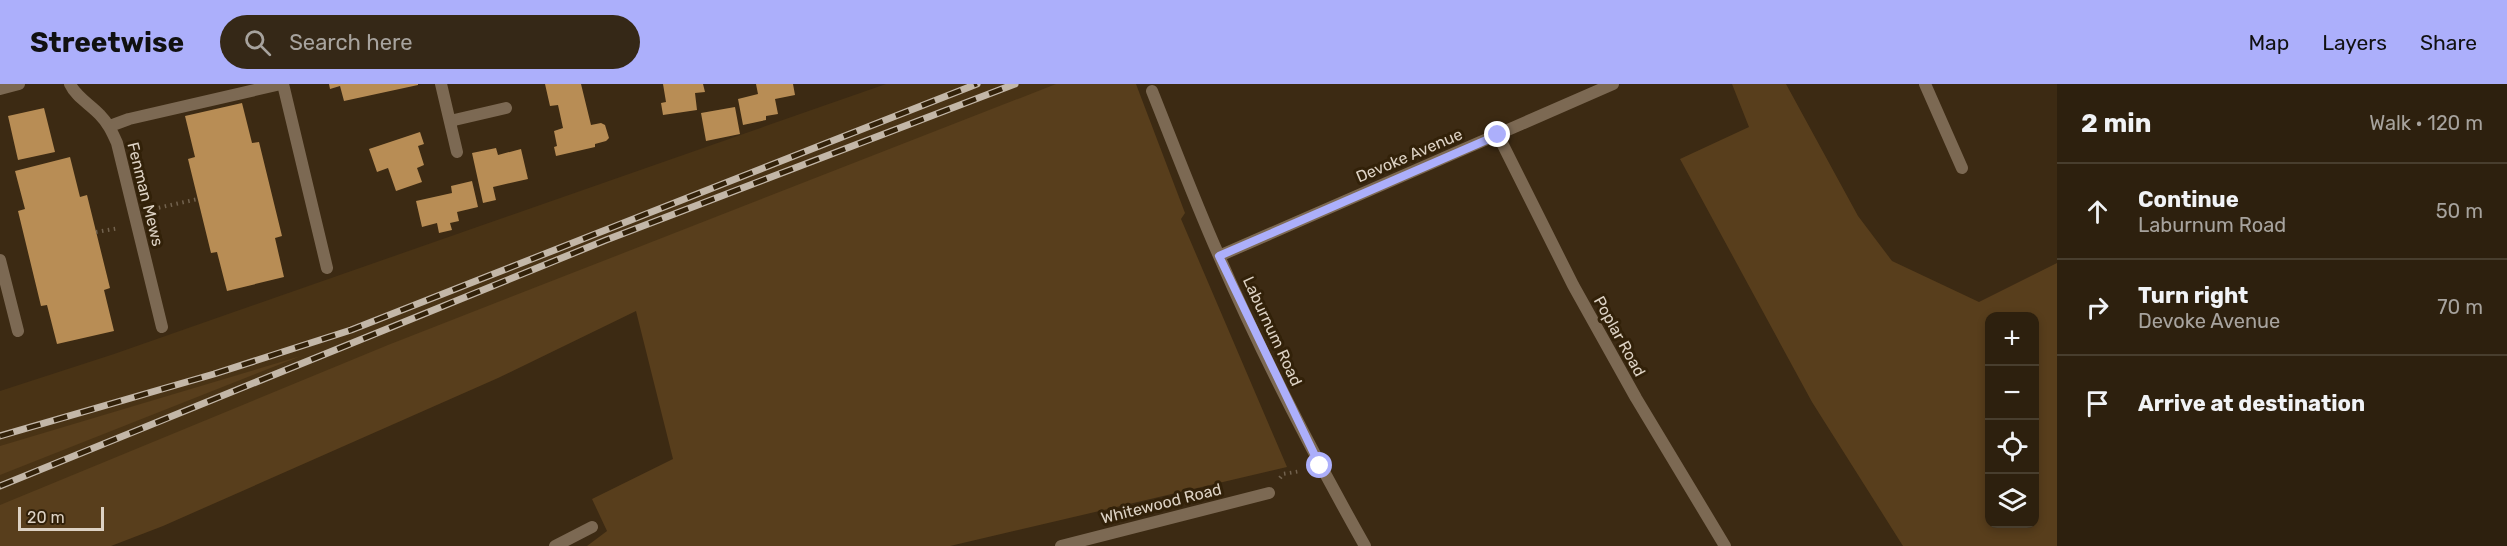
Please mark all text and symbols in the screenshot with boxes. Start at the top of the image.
search box [220,15,640,69]
text: Streetwise [30,26,184,59]
icon: search [241,26,274,59]
text: Search here [289,29,413,56]
text: Map [2248,30,2289,55]
text: Layers [2322,30,2387,55]
text: Share [2420,30,2477,55]
text: 2 min [2081,108,2151,139]
text: Walk · 120 m [2369,111,2483,135]
route end [1484,121,1510,147]
street label: Devoke Avenue [1353,124,1465,186]
street label: Fenman Mews [123,140,168,248]
text: Continue [2138,186,2239,213]
icon: ahead [2081,195,2114,228]
text: 50 m [2436,199,2483,223]
text: Laburnum Road [2138,213,2286,237]
street label: Laburnum Road [1239,274,1306,389]
text: Turn right [2138,282,2248,309]
icon: right [2081,291,2114,324]
street label: Poplar Road [1590,293,1649,380]
text: 70 m [2437,295,2483,319]
text: Devoke Avenue [2138,309,2280,333]
map controls [1985,312,2039,528]
button: + [1985,312,2039,366]
button: − [1985,366,2039,420]
icon: arrive [2081,387,2114,420]
text: Arrive at destination [2138,390,2365,417]
button: locate [1985,420,2039,474]
route start [1306,452,1332,478]
button: layers [1985,474,2039,528]
street label: Whitewood Road [1099,479,1223,528]
scale bar [18,504,104,532]
text: 20 m [27,508,65,527]

